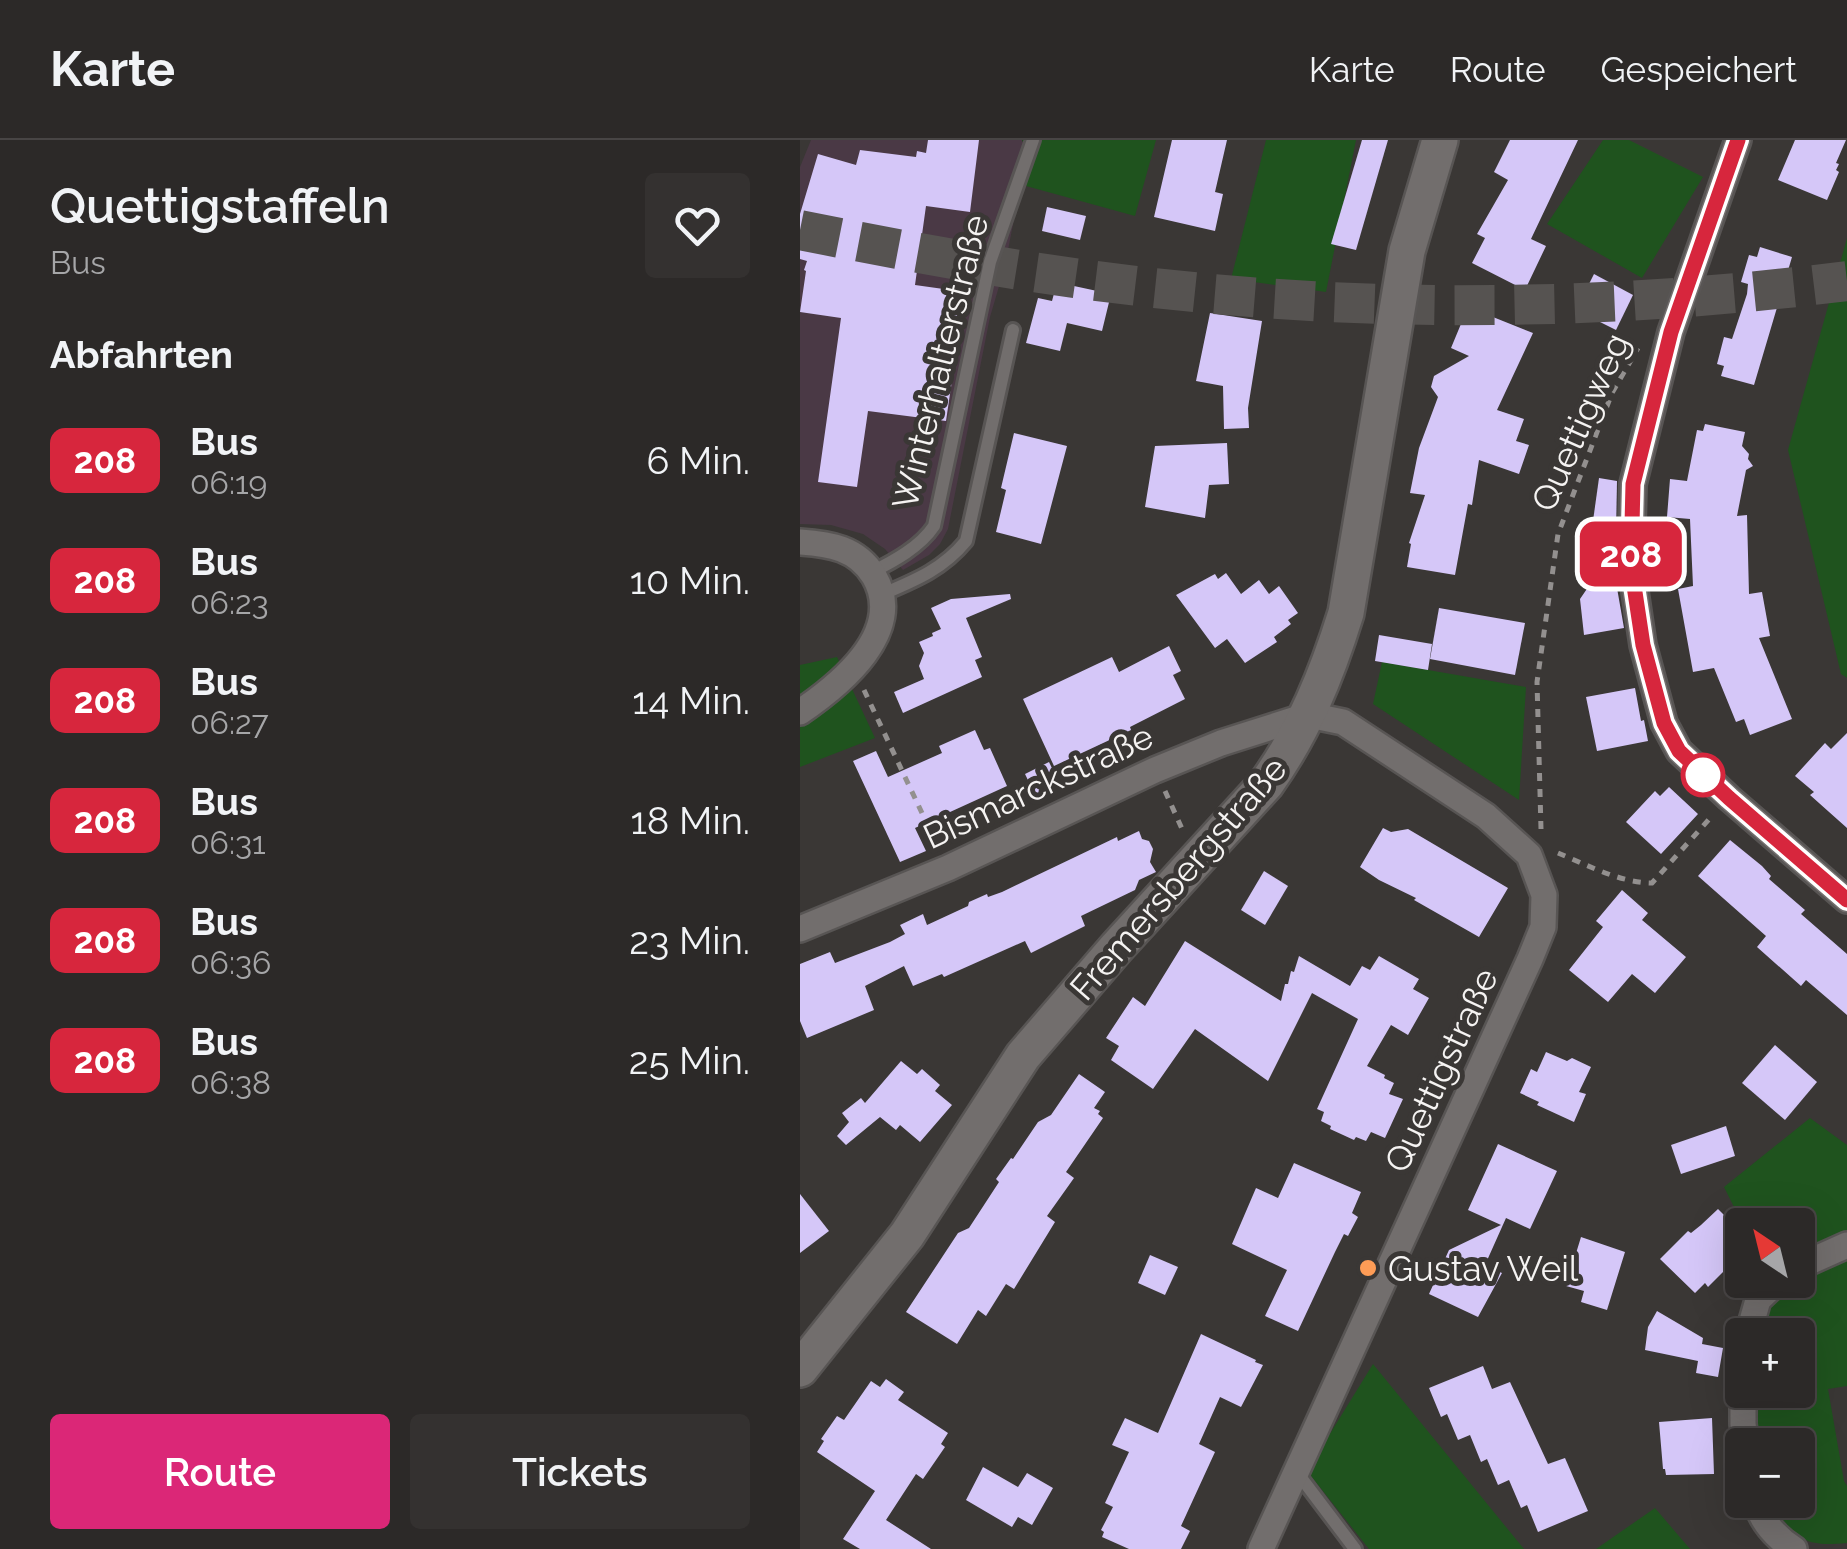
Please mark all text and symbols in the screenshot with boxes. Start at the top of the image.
text: Karte [50,41,175,97]
text: Karte [1309,49,1395,90]
text: Route [1450,49,1546,90]
text: Gespeichert [1601,49,1797,90]
button: heart [645,173,750,278]
text: Quettigstaffeln [50,178,390,234]
street label: Winterhalterstraße [884,211,996,513]
text: Bus [50,244,106,281]
street label: Quettigweg [1523,327,1637,517]
text: Abfahrten [50,332,233,377]
text: Bus [190,419,258,464]
text: 6 Min. [646,438,750,483]
text: 208 [74,440,136,481]
text: 06:19 [190,464,267,501]
line badge: 208 [1574,522,1688,586]
text: 208 [1600,534,1662,575]
text: Bus [190,539,258,584]
text: 10 Min. [630,558,750,603]
text: 208 [74,560,136,601]
text: 06:23 [190,584,269,621]
text: Bus [190,659,258,704]
text: 14 Min. [632,678,750,723]
text: 208 [74,680,136,721]
text: 06:27 [190,704,269,741]
street label: Bismarckstraße [917,715,1159,857]
street label: Fremersbergstraße [1061,748,1295,1008]
unlabelled marker [1682,754,1724,796]
text: Bus [190,779,258,824]
text: 18 Min. [631,798,750,843]
text: 208 [74,800,136,841]
text: 06:31 [190,824,266,861]
text: Bus [190,899,258,944]
text: 23 Min. [629,918,750,963]
text: 208 [74,920,136,961]
text: 06:36 [190,944,271,981]
street label: Quettigstraße [1376,962,1506,1178]
text: Bus [190,1019,258,1064]
text: 25 Min. [629,1038,750,1083]
text: 208 [74,1040,136,1081]
text: 06:38 [190,1064,271,1101]
north arrow [1725,1208,1815,1298]
map controls [1725,1208,1815,1518]
place label: Gustav Weil [1388,1248,1579,1289]
marker: Gustav Weil [1357,1257,1379,1279]
button: + [1725,1318,1815,1408]
button: Route [50,1414,390,1529]
button: Tickets [410,1414,750,1529]
button: − [1725,1428,1815,1518]

